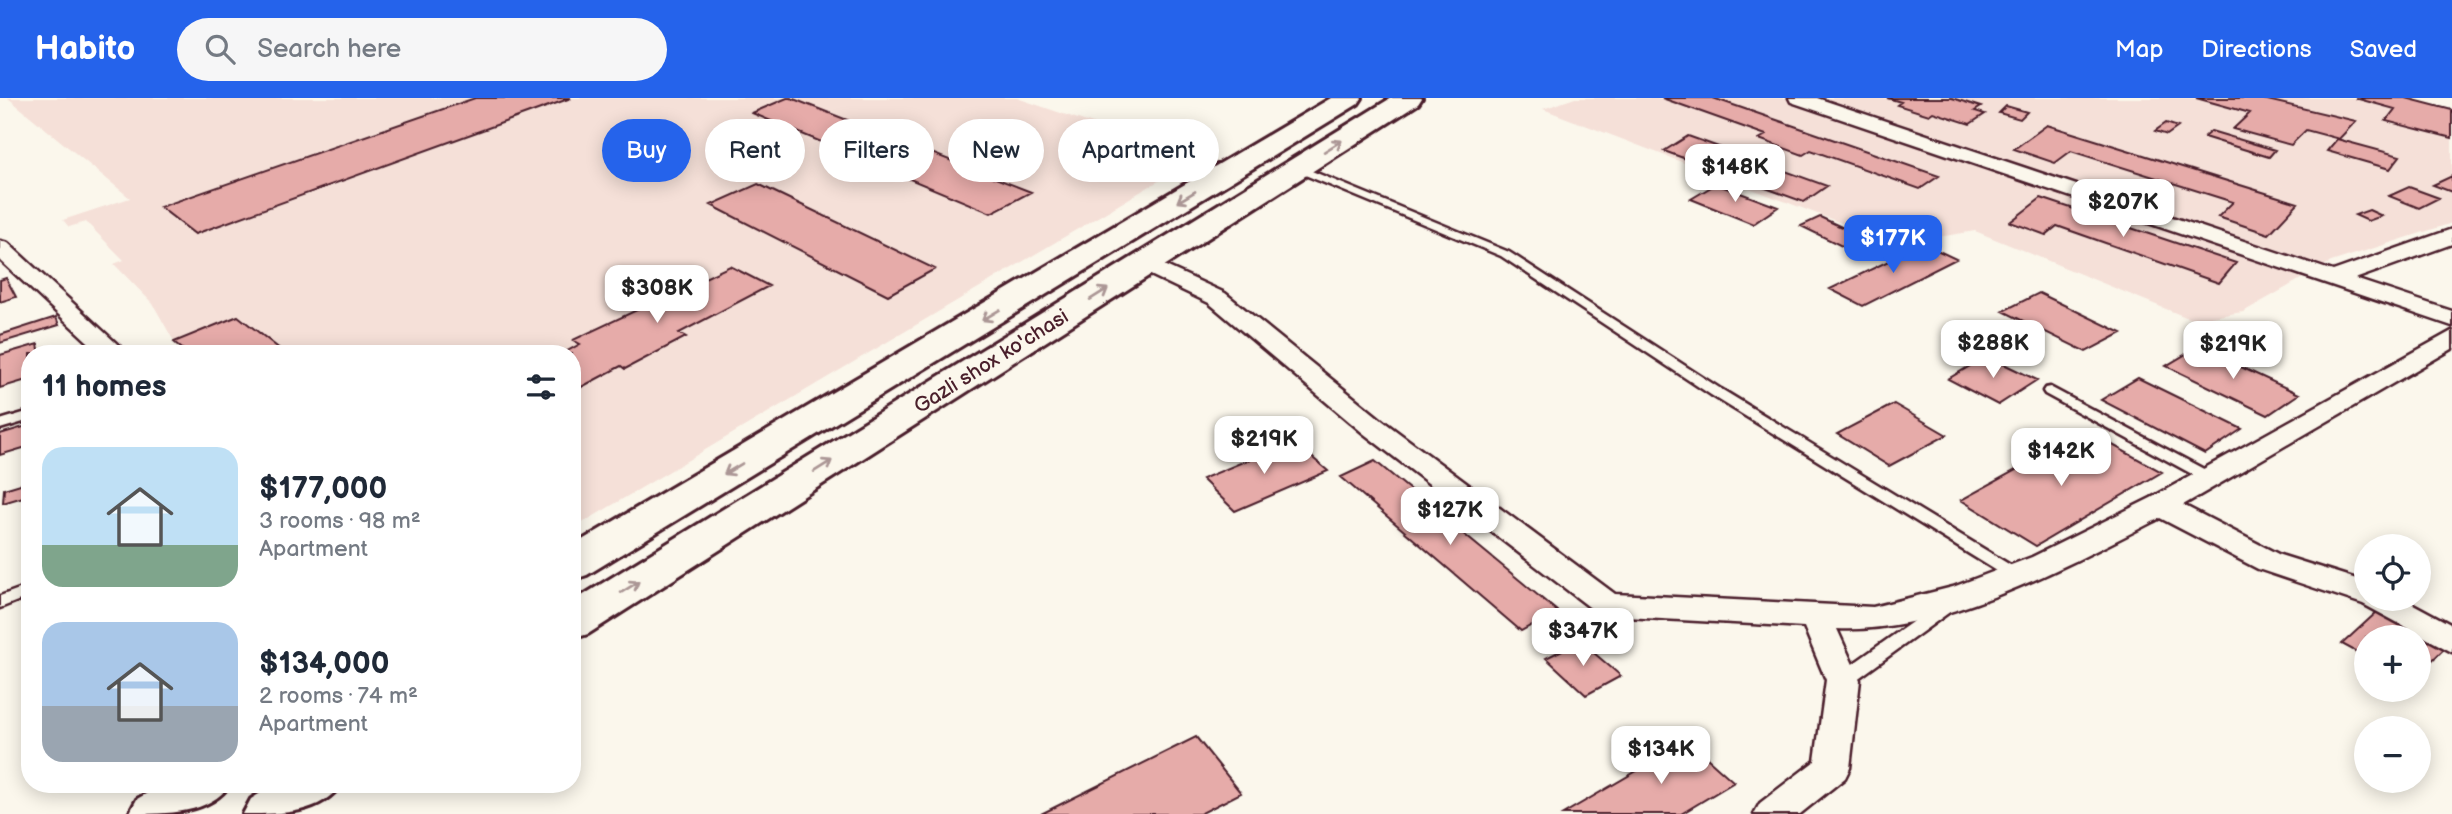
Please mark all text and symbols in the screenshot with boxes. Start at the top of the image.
search box [177,18,667,81]
text: Habito [35,29,135,69]
icon: search [201,30,239,68]
text: Search here [257,34,401,65]
text: Map [2115,35,2163,64]
text: Directions [2201,35,2312,64]
text: Saved [2350,35,2417,64]
chip: Buy [602,119,691,182]
chip: Rent [705,119,805,182]
chip: Filters [819,119,934,182]
chip: New [948,119,1044,182]
chip: Apartment [1058,119,1219,182]
one-way arrow [1322,139,1342,153]
pin: $148K [1686,144,1784,204]
text: $148K [1701,153,1769,181]
pin: $207K [2074,180,2172,239]
text: $207K [2087,188,2159,216]
one-way arrow [1177,190,1196,205]
pin: $177K [1844,216,1942,275]
text: $177K [1860,224,1926,252]
pin: $308K [608,266,706,325]
text: $308K [621,274,693,302]
one-way arrow [1088,286,1108,300]
street label: Gazli shox ko'chasi [909,304,1073,419]
one-way arrow [982,308,1002,322]
pin: $288K [1944,320,2042,380]
pin: $219K [2184,322,2282,381]
text: $288K [1957,329,2029,357]
text: $219K [2199,330,2267,358]
icon: filters [522,368,560,406]
text: 11 homes [42,369,166,405]
pin: $219K [1215,416,1313,476]
text: $219K [1230,425,1298,453]
pin: $142K [2012,428,2110,488]
text: $142K [2027,437,2095,465]
one-way arrow [812,459,832,473]
one-way arrow [723,463,743,477]
text: $177,000 [259,471,387,507]
icon: home [98,475,182,559]
pin: $127K [1401,488,1499,547]
text: $127K [1417,496,1483,524]
text: 3 rooms · 98 m² [259,507,421,535]
map controls [2354,534,2431,793]
button: locate [2354,534,2431,611]
text: Apartment [259,535,368,563]
one-way arrow [620,580,639,595]
pin: $347K [1534,608,1632,668]
text: $347K [1548,617,1618,645]
button: + [2354,625,2431,702]
text: $134,000 [259,646,389,682]
icon: home [98,650,182,734]
text: 2 rooms · 74 m² [259,682,418,710]
text: Apartment [259,710,368,738]
button: − [2354,716,2431,793]
pin: $134K [1612,726,1710,786]
text: $134K [1627,735,1695,763]

